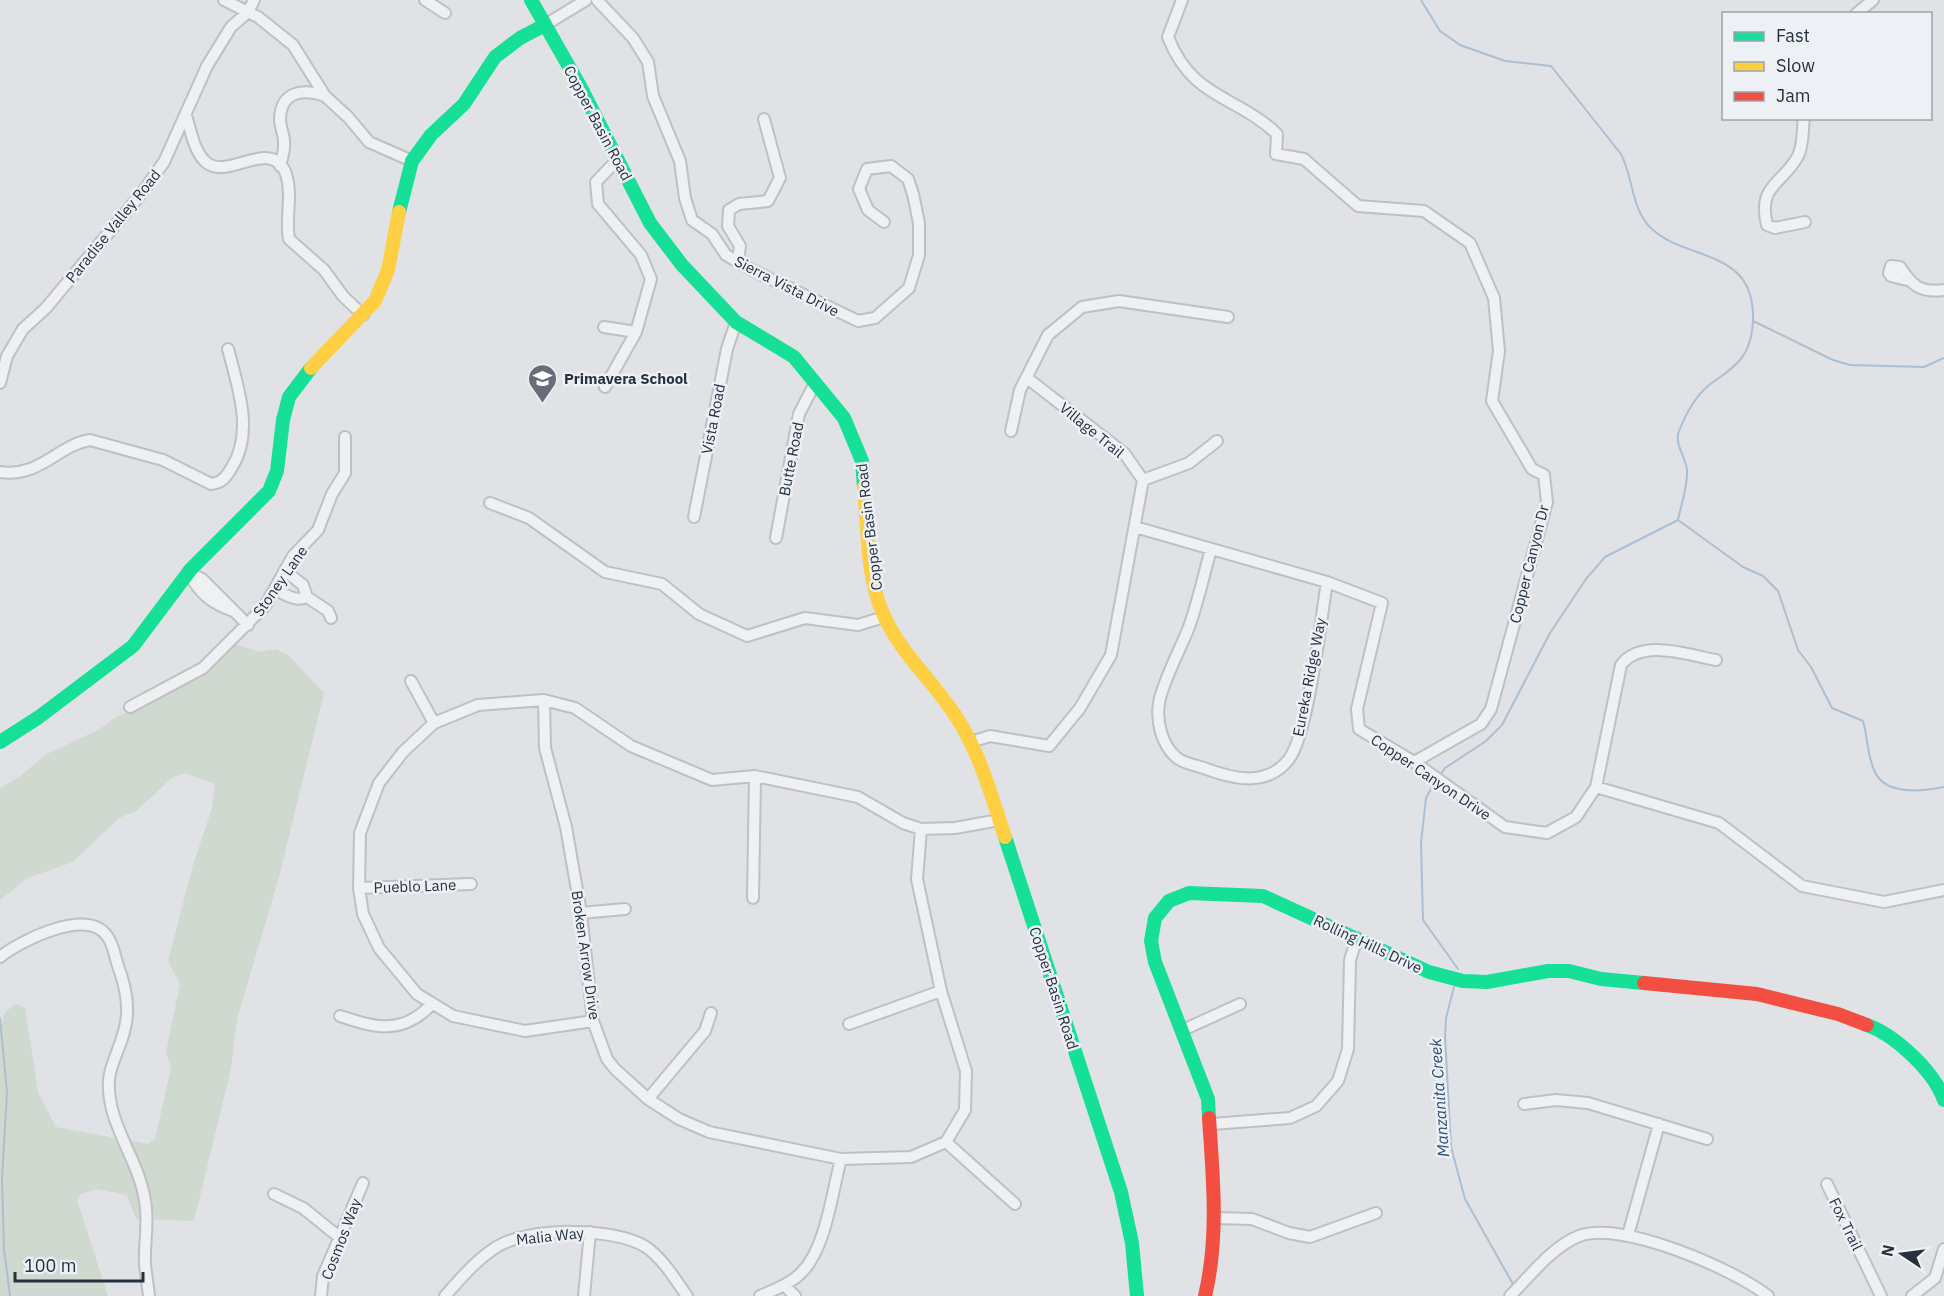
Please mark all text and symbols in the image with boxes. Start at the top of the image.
legend [1722,12,1932,120]
text: Fast [1776,24,1810,47]
text: Slow [1776,54,1815,77]
street label: Copper Basin Road [560,62,636,184]
text: Jam [1776,84,1811,107]
street label: Paradise Valley Road [61,165,165,287]
street label: Sierra Vista Drive [731,251,843,321]
school or university icon: Primavera School [527,362,559,404]
place label: Primavera School [564,369,688,388]
street label: Vista Road [697,382,729,456]
street label: Village Trail [1056,398,1128,462]
street label: Butte Road [775,420,807,498]
street label: Copper Basin Road [852,462,886,592]
street label: Copper Canyon Dr [1505,502,1553,625]
street label: Stoney Lane [249,542,311,620]
street label: Eureka Ridge Way [1288,615,1330,738]
street label: Copper Canyon Drive [1367,730,1495,824]
street label: Pueblo Lane [373,875,457,897]
street label: Broken Arrow Drive [568,889,604,1021]
street label: Rolling Hills Drive [1311,911,1425,977]
street label: Copper Basin Road [1025,924,1083,1052]
water label: Manzanita Creek [1425,1037,1453,1158]
street label: Fox Trail [1825,1194,1867,1254]
street label: Cosmos Way [317,1195,365,1283]
street label: Malia Way [515,1223,585,1249]
north arrow [1872,1224,1932,1284]
text: N [1876,1243,1898,1259]
scale bar [15,1245,142,1283]
text: 100 m [24,1254,76,1277]

